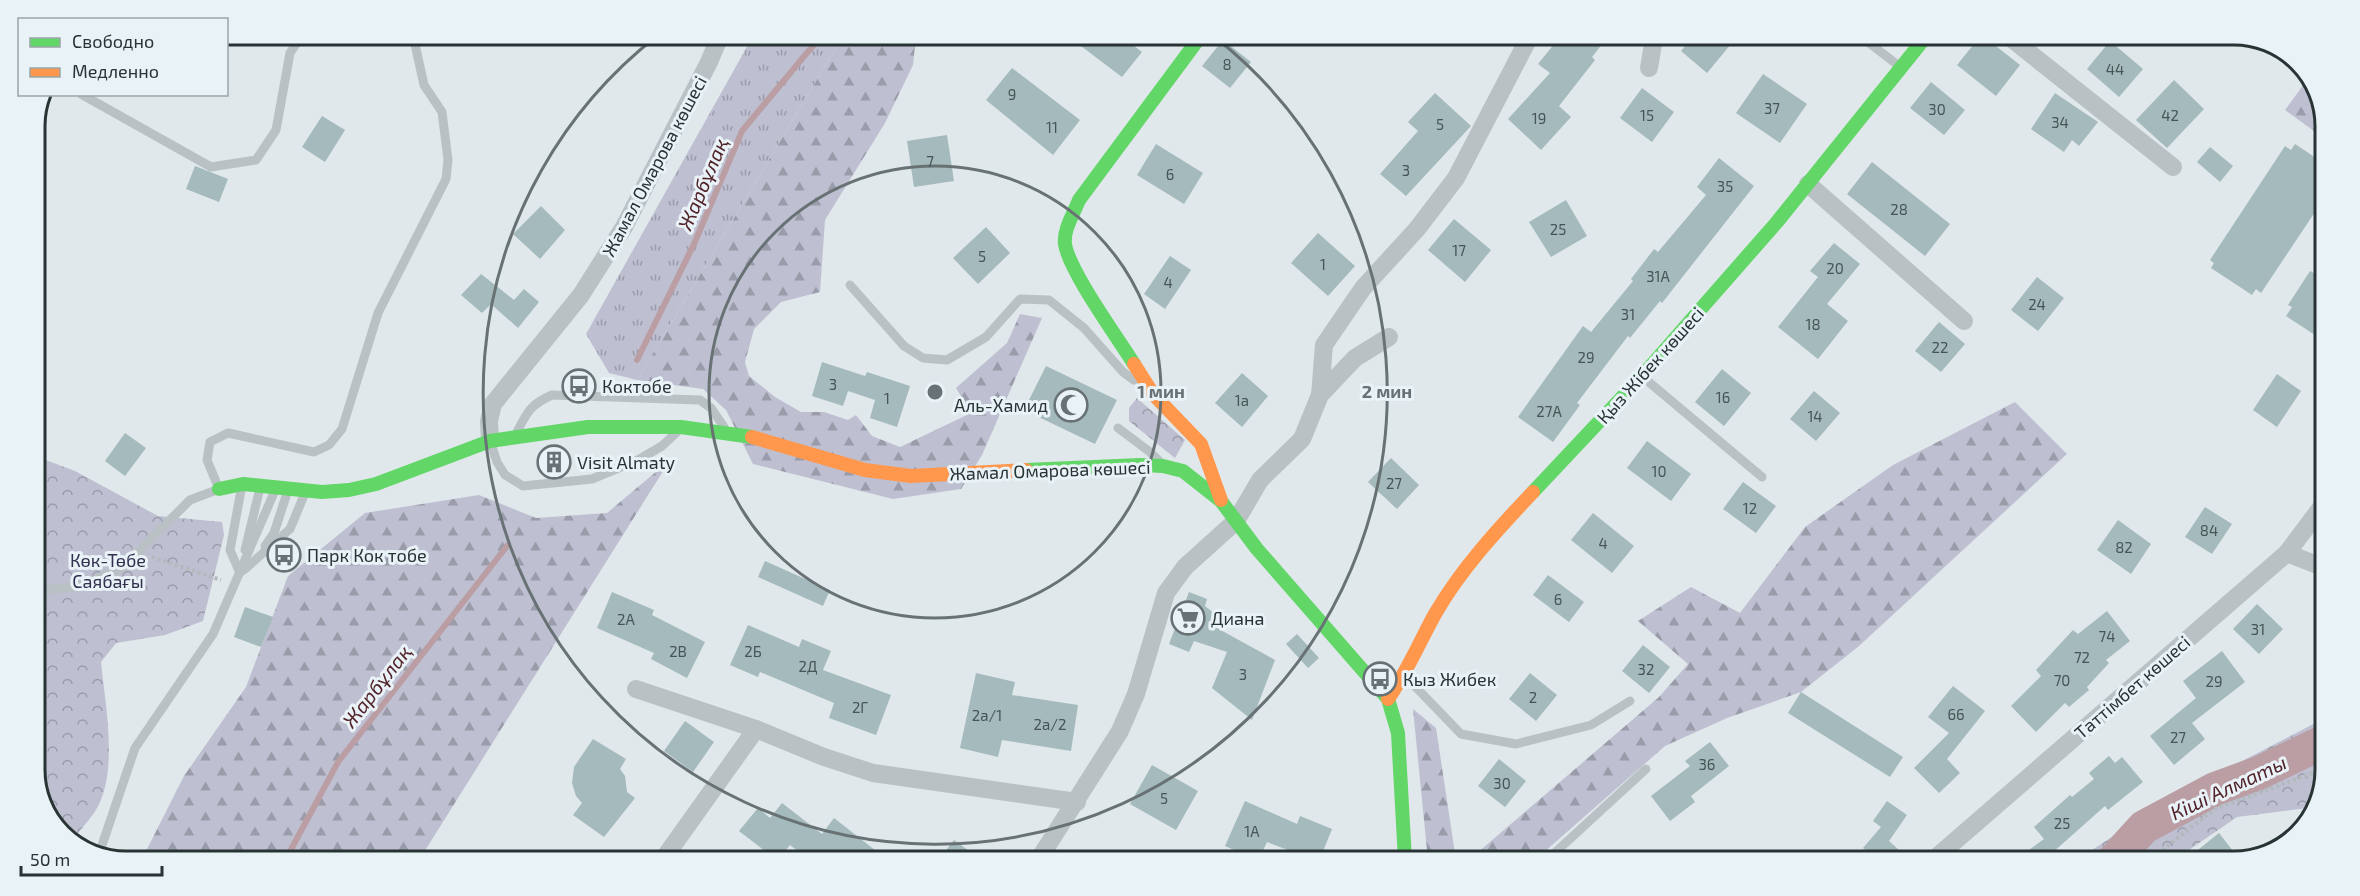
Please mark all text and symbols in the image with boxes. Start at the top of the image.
legend [18,18,228,96]
text: Свободно [72,30,154,52]
house number: 8 [1222,55,1232,73]
text: Медленно [72,60,159,82]
house number: 44 [2106,60,2124,78]
street label: Жамал Омарова көшесі [597,72,711,260]
house number: 9 [1008,85,1016,103]
house number: 37 [1764,99,1780,117]
house number: 30 [1928,100,1946,118]
house number: 15 [1640,106,1654,124]
house number: 42 [2161,106,2179,124]
house number: 19 [1532,109,1546,127]
house number: 34 [2051,113,2069,131]
house number: 5 [1436,115,1444,133]
house number: 11 [1046,118,1058,136]
water label: Жарбұлақ [672,134,732,234]
house number: 7 [926,152,934,170]
house number: 3 [1402,161,1410,179]
house number: 6 [1166,165,1174,183]
house number: 35 [1717,177,1733,195]
house number: 28 [1890,200,1908,218]
house number: 25 [1550,220,1566,238]
house number: 17 [1452,241,1466,259]
house number: 5 [978,247,986,265]
house number: 1 [1320,255,1326,273]
house number: 20 [1826,259,1844,277]
house number: 31А [1646,267,1670,285]
house number: 4 [1163,273,1173,291]
house number: 24 [2028,295,2046,313]
street label: Қыз Жібек көшесі [1592,302,1708,428]
house number: 31 [1621,305,1635,323]
house number: 18 [1805,315,1821,333]
house number: 22 [1932,338,1948,356]
house number: 29 [1577,348,1595,366]
bus stop icon: Коктобе [561,368,597,404]
place label: Коктобе [602,375,672,397]
house number: 3 [829,375,837,393]
text: 1 мин [1137,380,1185,402]
text: 2 мин [1362,380,1412,402]
centre of rings [925,382,945,402]
mosque icon: Аль-Хамид [1053,387,1089,423]
house number: 16 [1716,388,1730,406]
house number: 1 [884,389,890,407]
house number: 1а [1235,391,1249,409]
place label: Аль-Хамид [954,394,1048,416]
house number: 27А [1536,402,1562,420]
house number: 14 [1807,407,1823,425]
building icon: Visit Almaty [536,444,572,480]
place label: Visit Almaty [577,451,676,473]
street label: Жамал Омарова көшесі [949,455,1151,485]
house number: 10 [1651,462,1667,480]
house number: 27 [1386,474,1402,492]
house number: 12 [1743,499,1757,517]
house number: 84 [2200,521,2218,539]
house number: 4 [1598,534,1608,552]
bus stop icon: Парк Кок тобе [266,537,302,573]
house number: 82 [2115,538,2133,556]
place label: Парк Кок тобе [307,544,427,566]
park label: Көк-Төбе Саябағы [70,549,146,592]
house number: 6 [1554,590,1562,608]
supermarket icon: Диана [1170,600,1206,636]
place label: Диана [1211,607,1264,629]
house number: 2А [617,610,636,628]
house number: 31 [2251,620,2265,638]
house number: 74 [2099,627,2115,645]
street label: Таттімбет көшесі [2070,631,2194,743]
water label: Жарбұлақ [336,640,416,732]
house number: 2В [669,642,687,660]
house number: 2Б [744,642,762,660]
house number: 72 [2074,648,2090,666]
house number: 2Д [799,657,817,675]
house number: 32 [1638,660,1654,678]
bus stop icon: Кыз Жибек [1362,661,1398,697]
house number: 3 [1239,665,1247,683]
place label: Кыз Жибек [1403,668,1497,690]
house number: 70 [2054,671,2070,689]
house number: 29 [2205,672,2223,690]
house number: 2 [1529,688,1537,706]
house number: 2Г [852,698,868,716]
house number: 66 [1947,705,1965,723]
house number: 2а/1 [972,706,1002,724]
house number: 2а/2 [1034,715,1066,733]
house number: 27 [2170,728,2186,746]
water label: Кіші Алматы [2166,750,2290,824]
house number: 36 [1699,755,1715,773]
house number: 30 [1493,774,1511,792]
house number: 5 [1160,789,1168,807]
house number: 25 [2054,814,2070,832]
house number: 1А [1244,822,1260,840]
scale bar [21,839,162,877]
text: 50 m [30,848,70,870]

